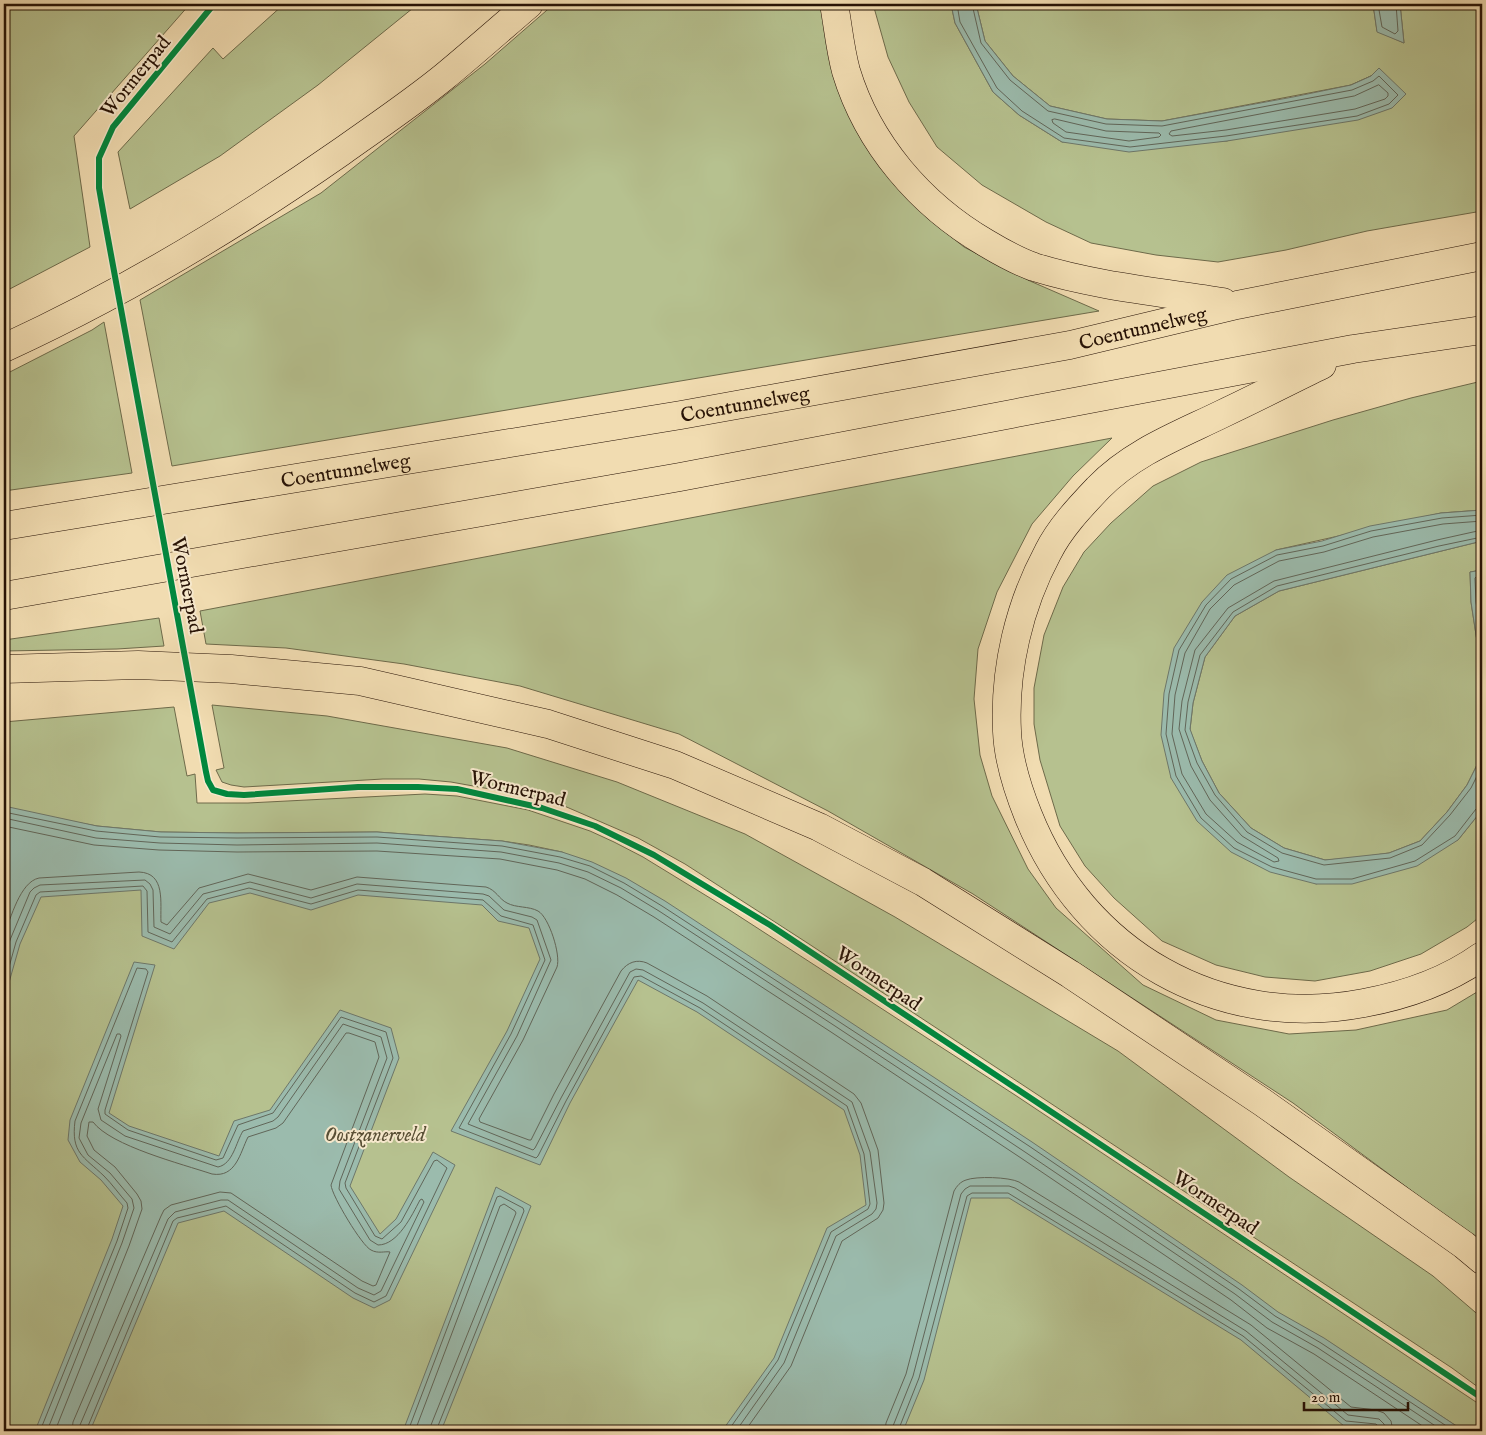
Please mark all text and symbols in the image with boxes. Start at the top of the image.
street label: Wormerpad [96,31,177,123]
street label: Coentunnelweg [1076,301,1211,356]
street label: Coentunnelweg [679,381,813,429]
street label: Coentunnelweg [279,448,413,494]
street label: Wormerpad [165,535,208,636]
street label: Wormerpad [467,765,569,814]
street label: Wormerpad [830,941,926,1017]
park label: Oostzanerveld [325,1123,427,1148]
street label: Wormerpad [1167,1165,1263,1241]
scale bar [1304,1380,1407,1412]
text: 20 m [1311,1388,1341,1407]

